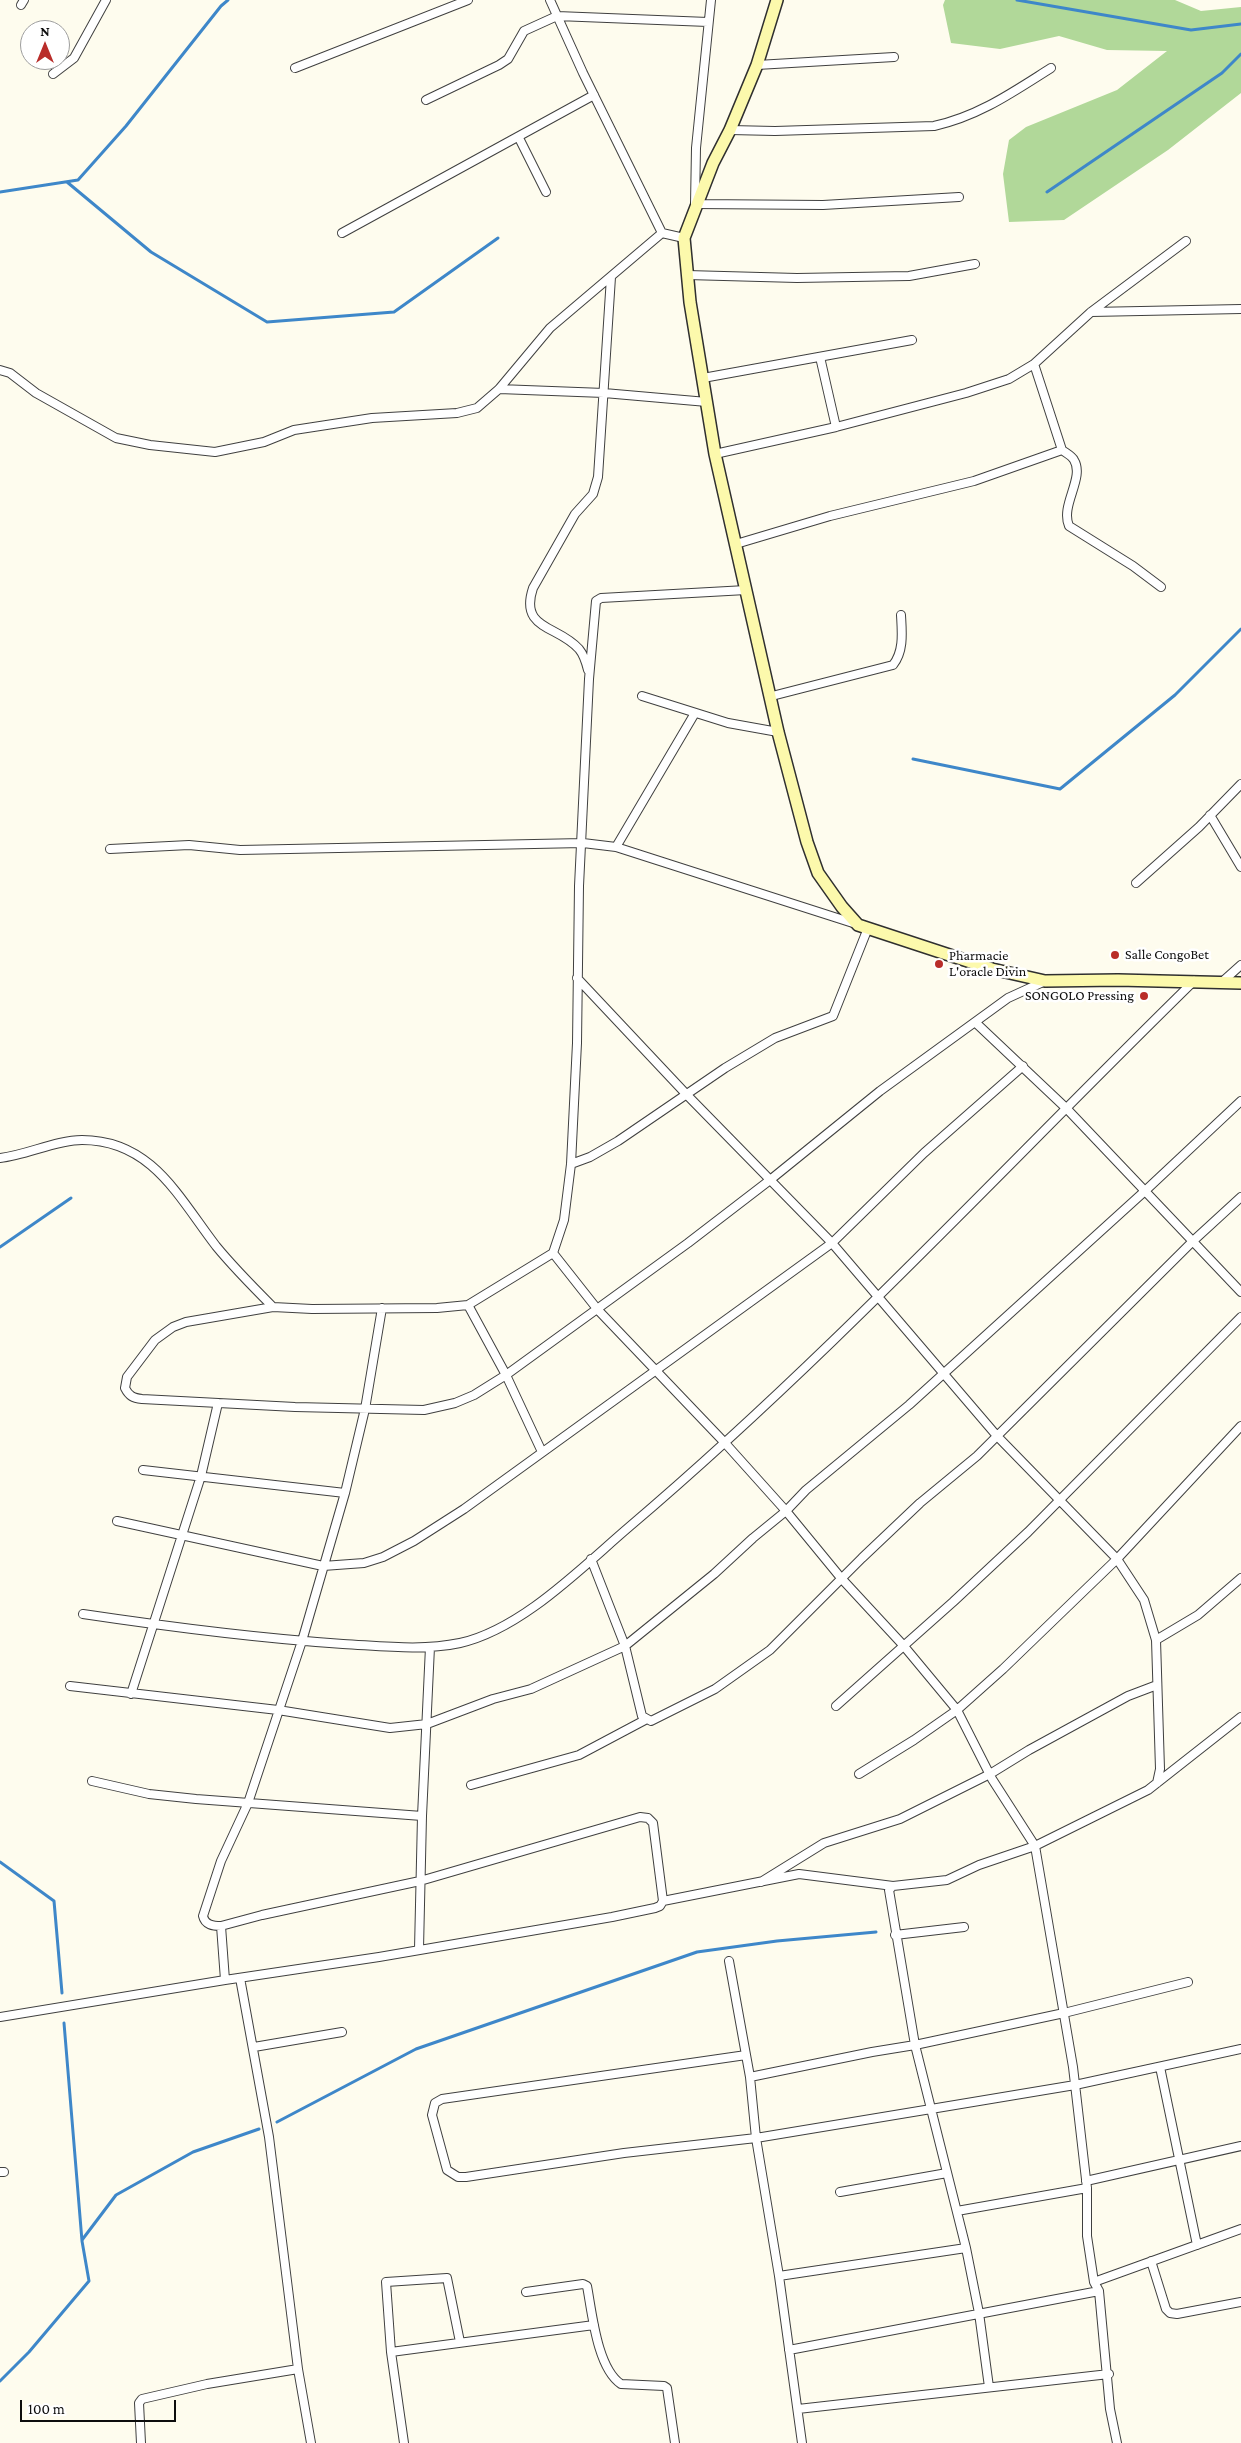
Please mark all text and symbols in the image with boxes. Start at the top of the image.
north arrow [20,20,70,70]
text: N [40,23,50,39]
place label: Salle CongoBet [1125,947,1209,963]
place label: Pharmacie L'oracle Divin [949,948,1026,980]
marker: Salle CongoBet [1109,949,1121,961]
marker: Pharmacie L'oracle Divin [933,958,945,970]
place label: SONGOLO Pressing [1025,988,1134,1004]
marker: SONGOLO Pressing [1138,990,1150,1002]
scale bar [22,2390,179,2422]
text: 100 m [28,2401,65,2417]

